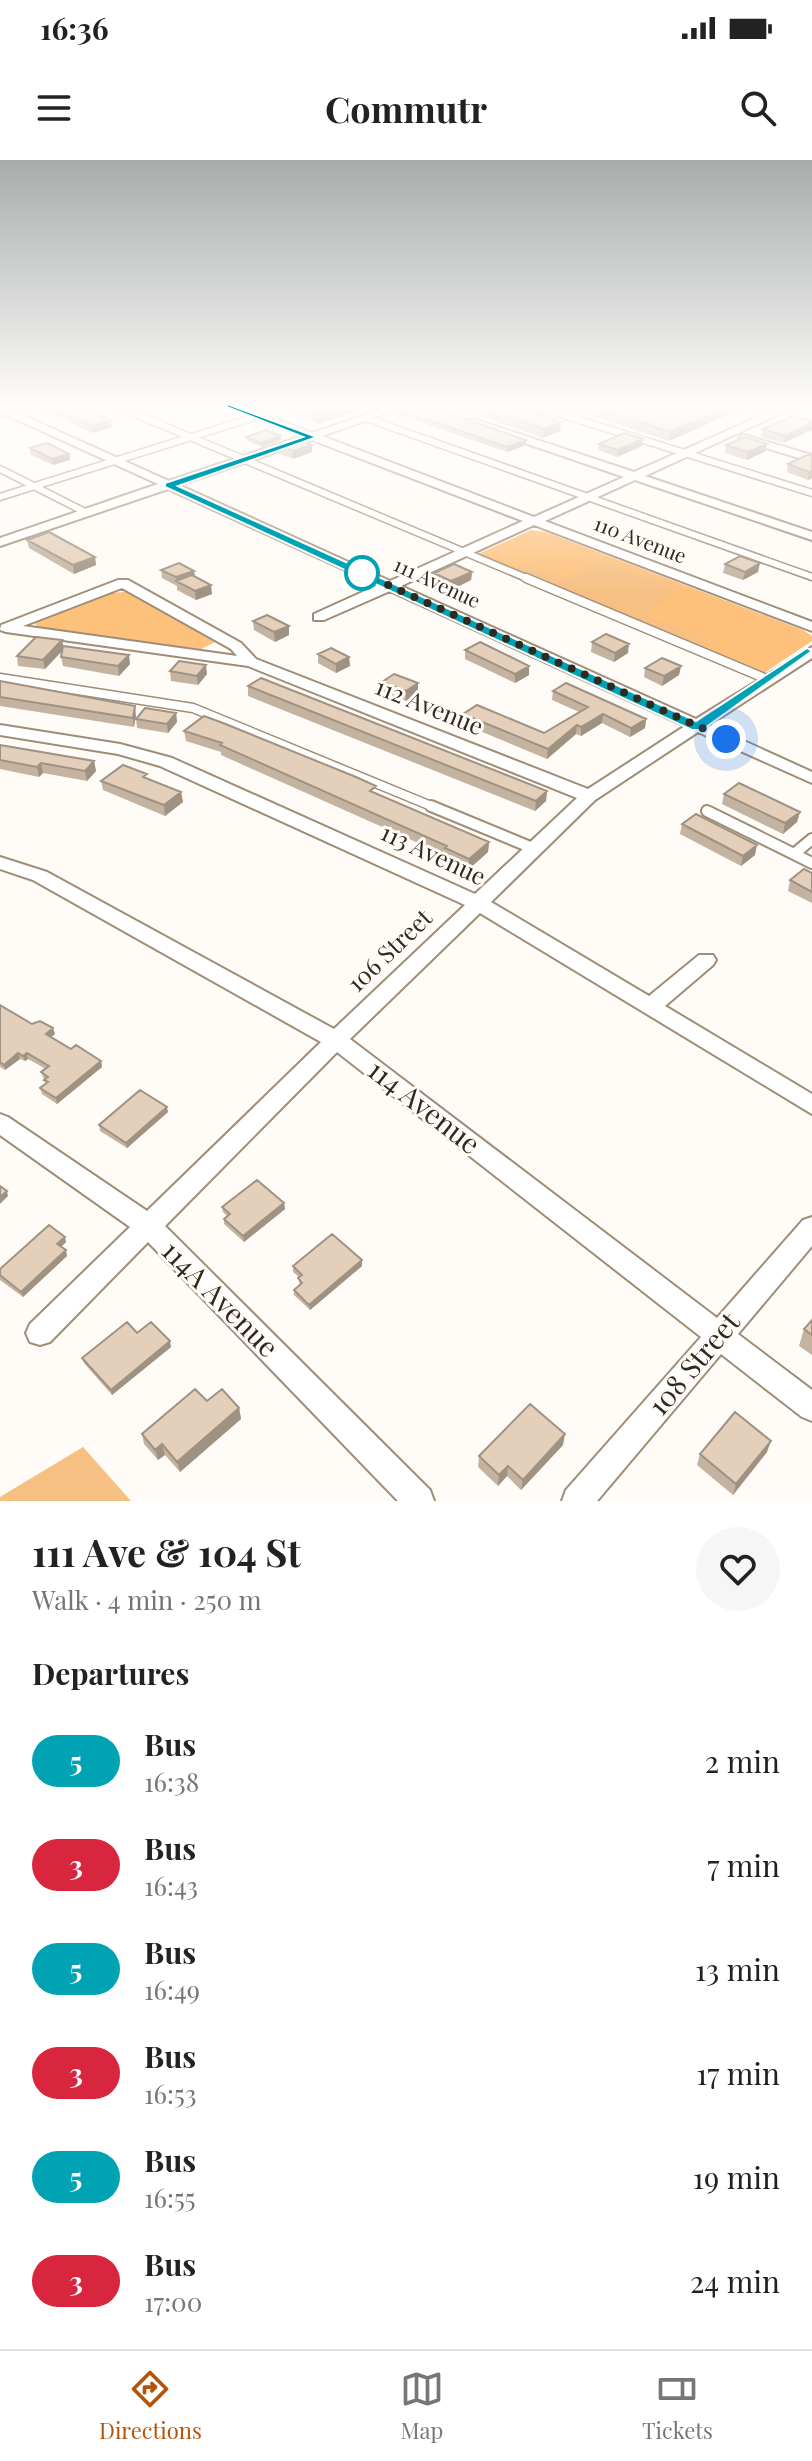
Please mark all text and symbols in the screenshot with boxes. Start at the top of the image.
text: 16:36 [40,8,109,48]
text: Commutr [325,84,487,132]
icon: menu [32,86,76,130]
icon: search [736,86,780,130]
street label: 110 Avenue [590,509,691,569]
street label: 111 Avenue [390,550,485,613]
unlabelled marker [345,556,379,590]
street label: 112 Avenue [371,669,488,741]
your location [706,719,746,759]
street label: 113 Avenue [376,815,492,891]
street label: 106 Street [339,901,438,998]
street label: 114 Avenue [361,1050,489,1161]
street label: 114A Avenue [155,1232,287,1364]
street label: 108 Street [639,1303,748,1422]
text: 111 Ave & 104 St [32,1526,301,1577]
button: heart [696,1527,780,1611]
text: Walk · 4 min · 250 m [32,1582,262,1617]
text: Departures [32,1653,189,1693]
text: Bus [144,1724,196,1764]
text: 2 min [705,1741,780,1781]
text: 5 [70,1742,82,1779]
text: 16:38 [144,1764,199,1799]
text: Bus [144,1828,196,1868]
text: 7 min [707,1845,780,1885]
text: 3 [69,1846,83,1883]
text: 16:43 [144,1868,198,1903]
text: Bus [144,1932,196,1972]
text: 13 min [695,1949,780,1989]
text: 5 [70,1950,82,1987]
text: 16:49 [144,1972,200,2007]
text: Bus [144,2036,196,2076]
text: 17 min [696,2053,780,2093]
text: 3 [69,2054,83,2091]
text: 16:53 [144,2076,197,2111]
text: Bus [144,2140,196,2180]
text: 19 min [693,2157,780,2197]
text: 5 [70,2158,82,2195]
text: 16:55 [144,2180,196,2215]
text: Bus [144,2244,196,2284]
text: 24 min [690,2261,780,2301]
text: 3 [69,2262,83,2299]
text: 17:00 [144,2284,202,2319]
tab: Directions [99,2367,202,2445]
tab: Map [400,2367,444,2445]
tab: Tickets [642,2367,713,2445]

